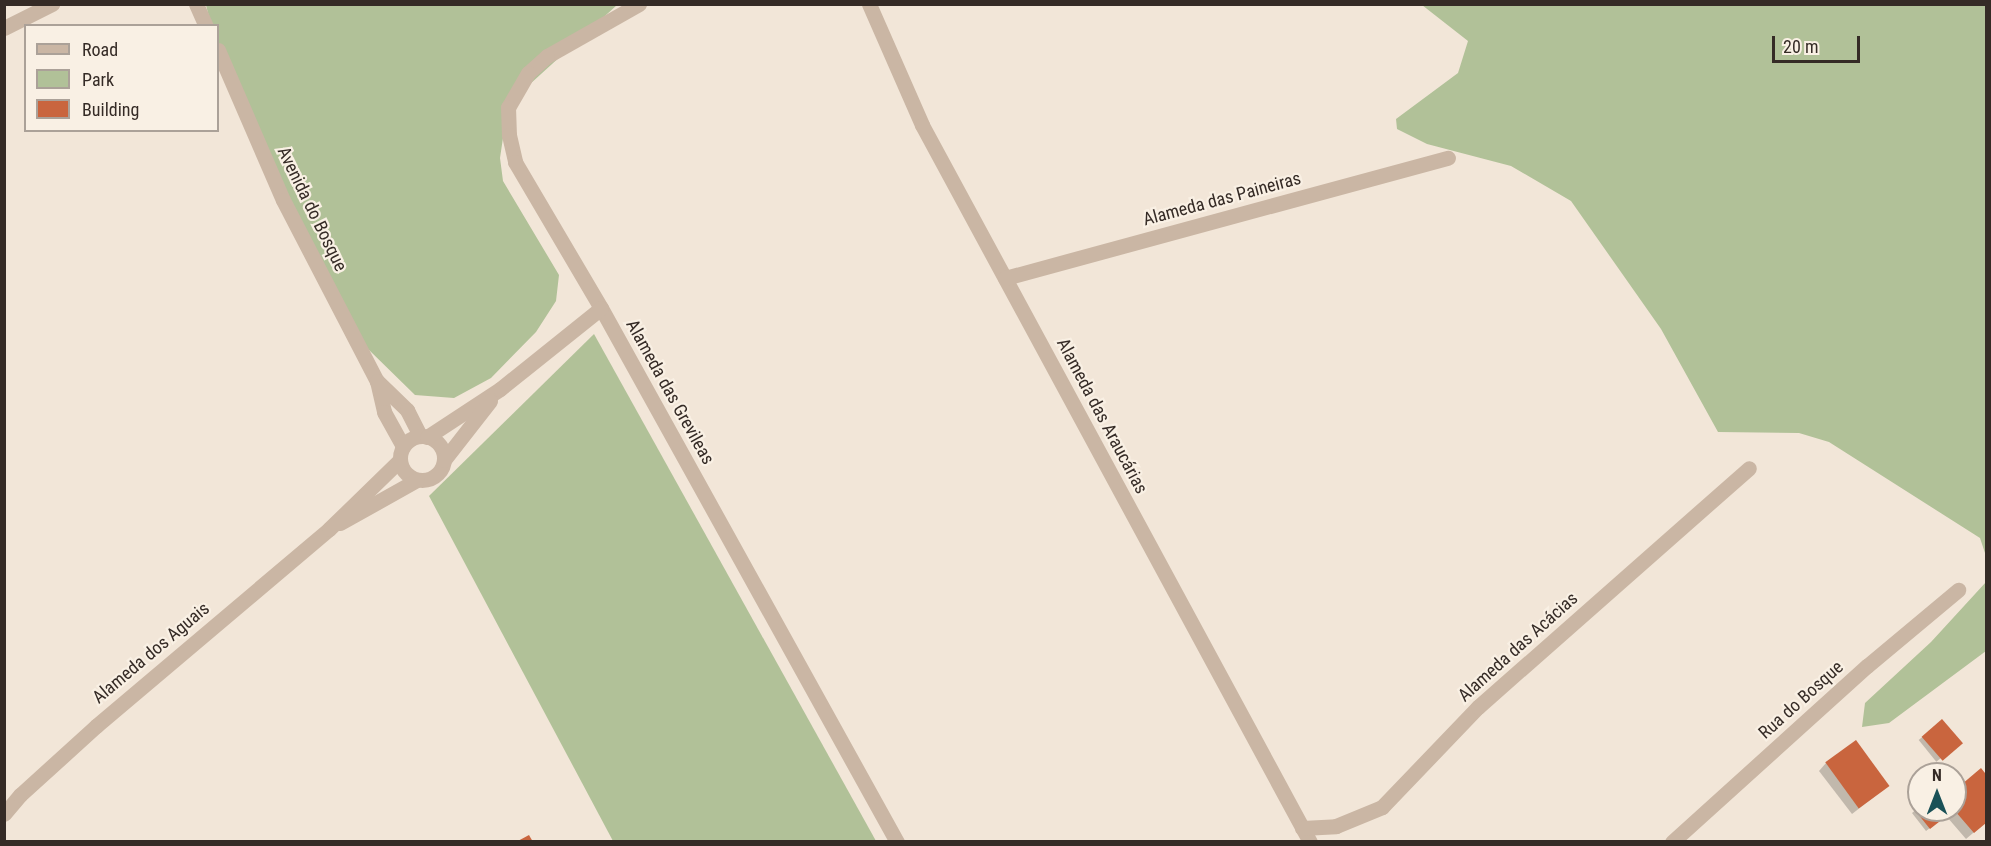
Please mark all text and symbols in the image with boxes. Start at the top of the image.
legend [24,24,219,132]
scale bar [1775,24,1864,62]
text: 20 m [1783,36,1818,57]
text: Road [82,39,118,60]
text: Park [82,69,114,90]
text: Building [82,99,139,120]
street label: Avenida do Bosque [273,143,351,275]
street label: Alameda das Paineiras [1141,168,1303,230]
street label: Alameda das Grevileas [621,316,719,468]
street label: Alameda das Araucárias [1052,335,1152,497]
street label: Alameda das Acácias [1454,588,1582,706]
street label: Alameda dos Aguais [88,598,214,708]
street label: Rua do Bosque [1754,656,1848,744]
north arrow [1907,762,1967,822]
text: N [1932,766,1942,785]

